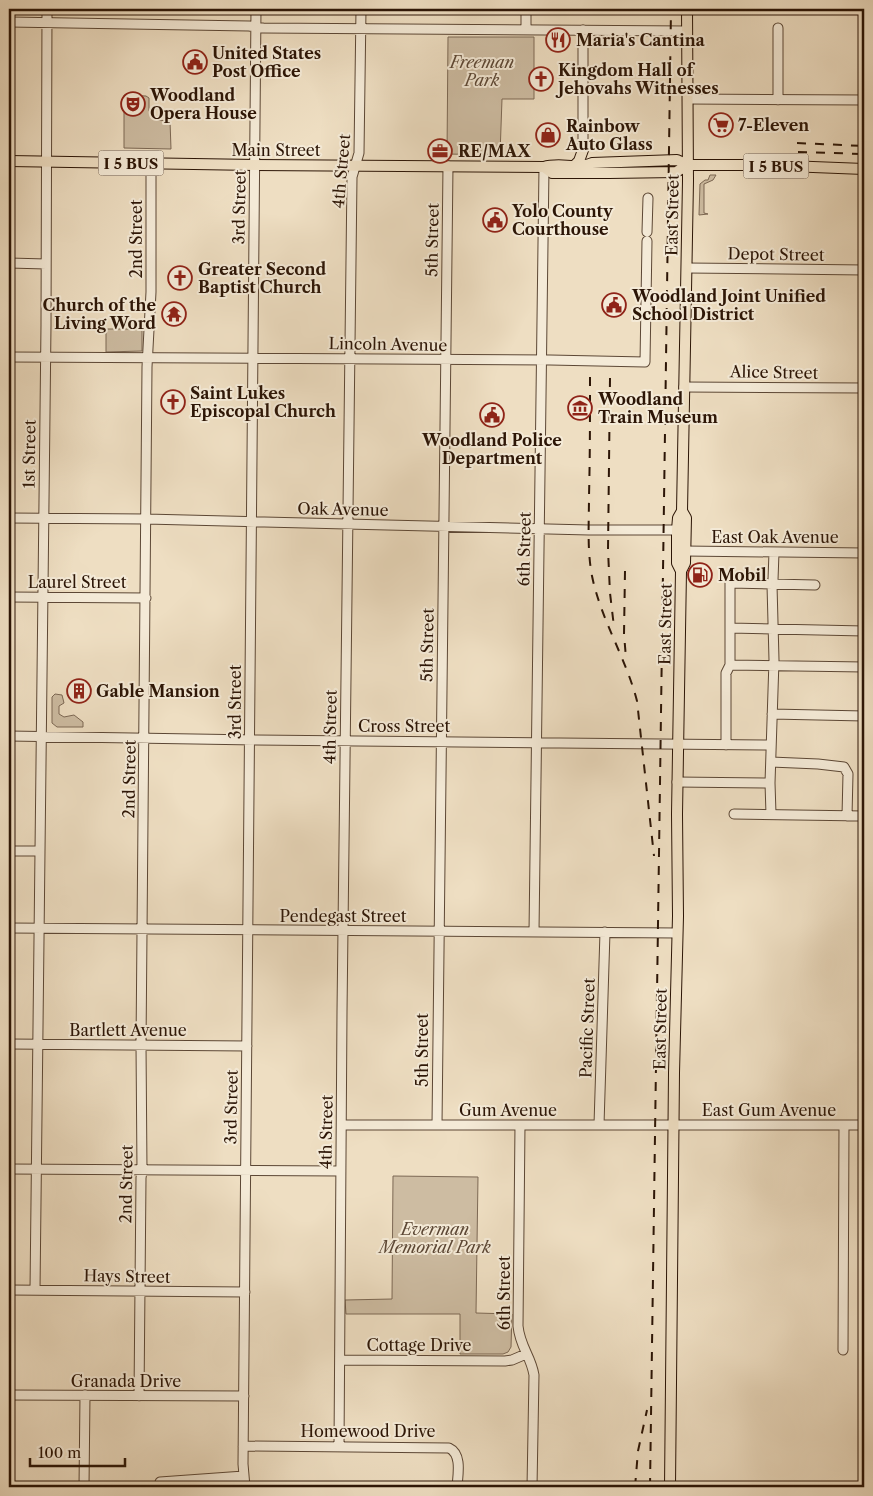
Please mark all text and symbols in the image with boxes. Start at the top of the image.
restaurant icon: Maria's Cantina [545,27,571,53]
place label: Maria's Cantina [576,30,706,50]
place label: United States Post Office [212,43,321,81]
public building icon: United States Post Office [182,49,208,75]
park label: Freeman Park [448,52,514,90]
place label: Kingdom Hall of Jehovahs Witnesses [555,60,719,98]
church icon: Kingdom Hall of Jehovahs Witnesses [528,66,554,92]
place label: Woodland Opera House [149,85,257,123]
theatre icon: Woodland Opera House [120,91,146,117]
supermarket icon: 7-Eleven [708,112,734,138]
place label: 7-Eleven [738,115,809,135]
place label: Rainbow Auto Glass [565,116,653,154]
shop icon: Rainbow Auto Glass [535,122,561,148]
street label: 4th Street [328,133,354,209]
office icon: RE/MAX [427,138,453,164]
street label: Main Street [232,140,321,160]
place label: RE/MAX [458,141,531,161]
road number: I 5 BUS [98,150,164,176]
road number: I 5 BUS [744,154,808,178]
street label: 3rd Street [228,169,250,245]
street label: East Street [661,174,683,256]
street label: 2nd Street [126,199,146,278]
place label: Yolo County Courthouse [511,201,614,239]
street label: 5th Street [421,203,443,277]
public building icon: Yolo County Courthouse [482,207,508,233]
street label: Depot Street [727,243,825,265]
place label: Greater Second Baptist Church [198,259,326,297]
church icon: Greater Second Baptist Church [167,265,193,291]
place label: Woodland Joint Unified School District [631,286,826,324]
public building icon: Woodland Joint Unified School District [601,292,627,318]
place label: Church of the Living Word [42,295,156,333]
temple icon: Church of the Living Word [161,301,187,327]
street label: Lincoln Avenue [328,333,448,355]
street label: Alice Street [729,361,819,383]
place label: Saint Lukes Episcopal Church [190,383,336,421]
church icon: Saint Lukes Episcopal Church [160,389,186,415]
place label: Woodland Train Museum [597,389,718,427]
museum icon: Woodland Train Museum [567,395,593,421]
public building icon: Woodland Police Department [479,402,505,428]
street label: 1st Street [18,419,40,489]
place label: Woodland Police Department [421,430,562,468]
street label: Oak Avenue [297,498,389,520]
street label: 6th Street [513,511,535,586]
street label: East Oak Avenue [711,527,839,547]
fuel station icon: Mobil [687,562,713,588]
place label: Mobil [718,565,767,585]
street label: Laurel Street [28,572,127,592]
street label: East Street [654,583,676,665]
street label: 5th Street [416,608,438,682]
street label: 3rd Street [225,664,245,739]
building icon: Gable Mansion [66,678,92,704]
place label: Gable Mansion [96,681,220,701]
street label: 4th Street [319,689,341,764]
street label: Cross Street [358,716,450,736]
street label: 2nd Street [118,739,140,818]
street label: Pendegast Street [280,906,407,926]
street label: Pacific Street [575,977,599,1078]
street label: East Street [649,988,671,1070]
street label: 5th Street [412,1013,432,1087]
street label: Bartlett Avenue [69,1020,187,1040]
street label: 3rd Street [220,1069,242,1145]
street label: 4th Street [315,1094,337,1169]
street label: Gum Avenue [459,1100,557,1120]
street label: East Gum Avenue [702,1100,836,1120]
street label: 2nd Street [115,1144,137,1223]
park label: Everman Memorial Park [377,1219,491,1257]
street label: 6th Street [494,1255,514,1330]
street label: Hays Street [83,1265,171,1287]
street label: Cottage Drive [366,1335,472,1355]
street label: Granada Drive [71,1371,181,1391]
street label: Homewood Drive [301,1421,435,1441]
scale bar [30,1436,125,1468]
text: 100 m [38,1443,81,1462]

